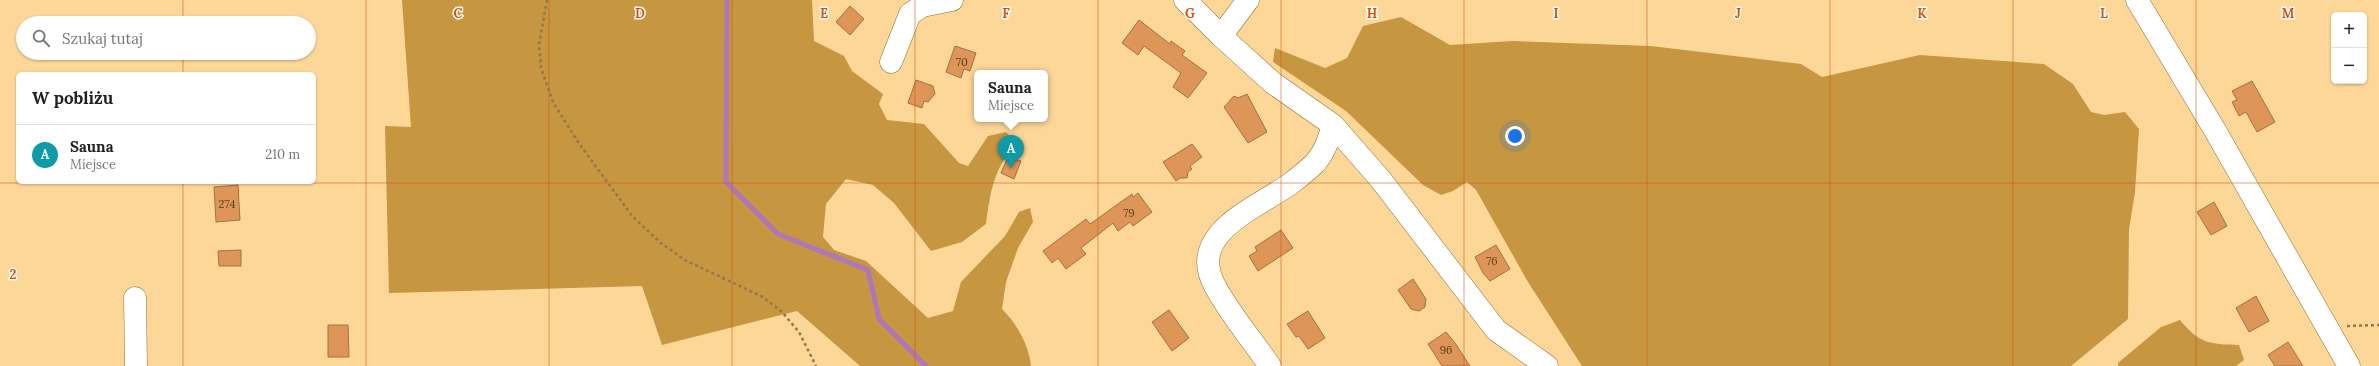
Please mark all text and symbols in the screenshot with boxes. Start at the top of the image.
text: C [454,5,463,22]
text: D [635,5,645,22]
text: E [820,5,828,22]
text: F [1002,5,1010,22]
text: G [1185,5,1195,22]
text: H [1367,5,1377,22]
text: I [1553,5,1559,22]
text: J [1735,5,1741,22]
text: K [1917,5,1927,22]
text: L [2100,5,2108,22]
text: M [2282,5,2295,22]
map controls [2331,12,2367,84]
button: + [2331,12,2367,48]
search box [16,16,316,60]
icon: search [30,27,52,49]
text: Szukaj tutaj [62,29,143,48]
button: − [2331,48,2367,84]
house number: 70 [956,55,968,69]
popup [974,70,1048,122]
text: Sauna [988,78,1032,97]
text: W pobliżu [32,87,113,109]
text: Miejsce [988,97,1034,114]
your location [1505,126,1525,146]
pin: A [998,135,1024,168]
text: Sauna [70,137,114,156]
text: A [41,146,49,163]
text: 210 m [265,146,300,163]
text: Miejsce [70,156,116,173]
house number: 274 [219,197,235,211]
house number: 79 [1123,206,1135,220]
house number: 76 [1486,254,1498,268]
text: 2 [10,266,17,283]
house number: 96 [1440,343,1452,357]

